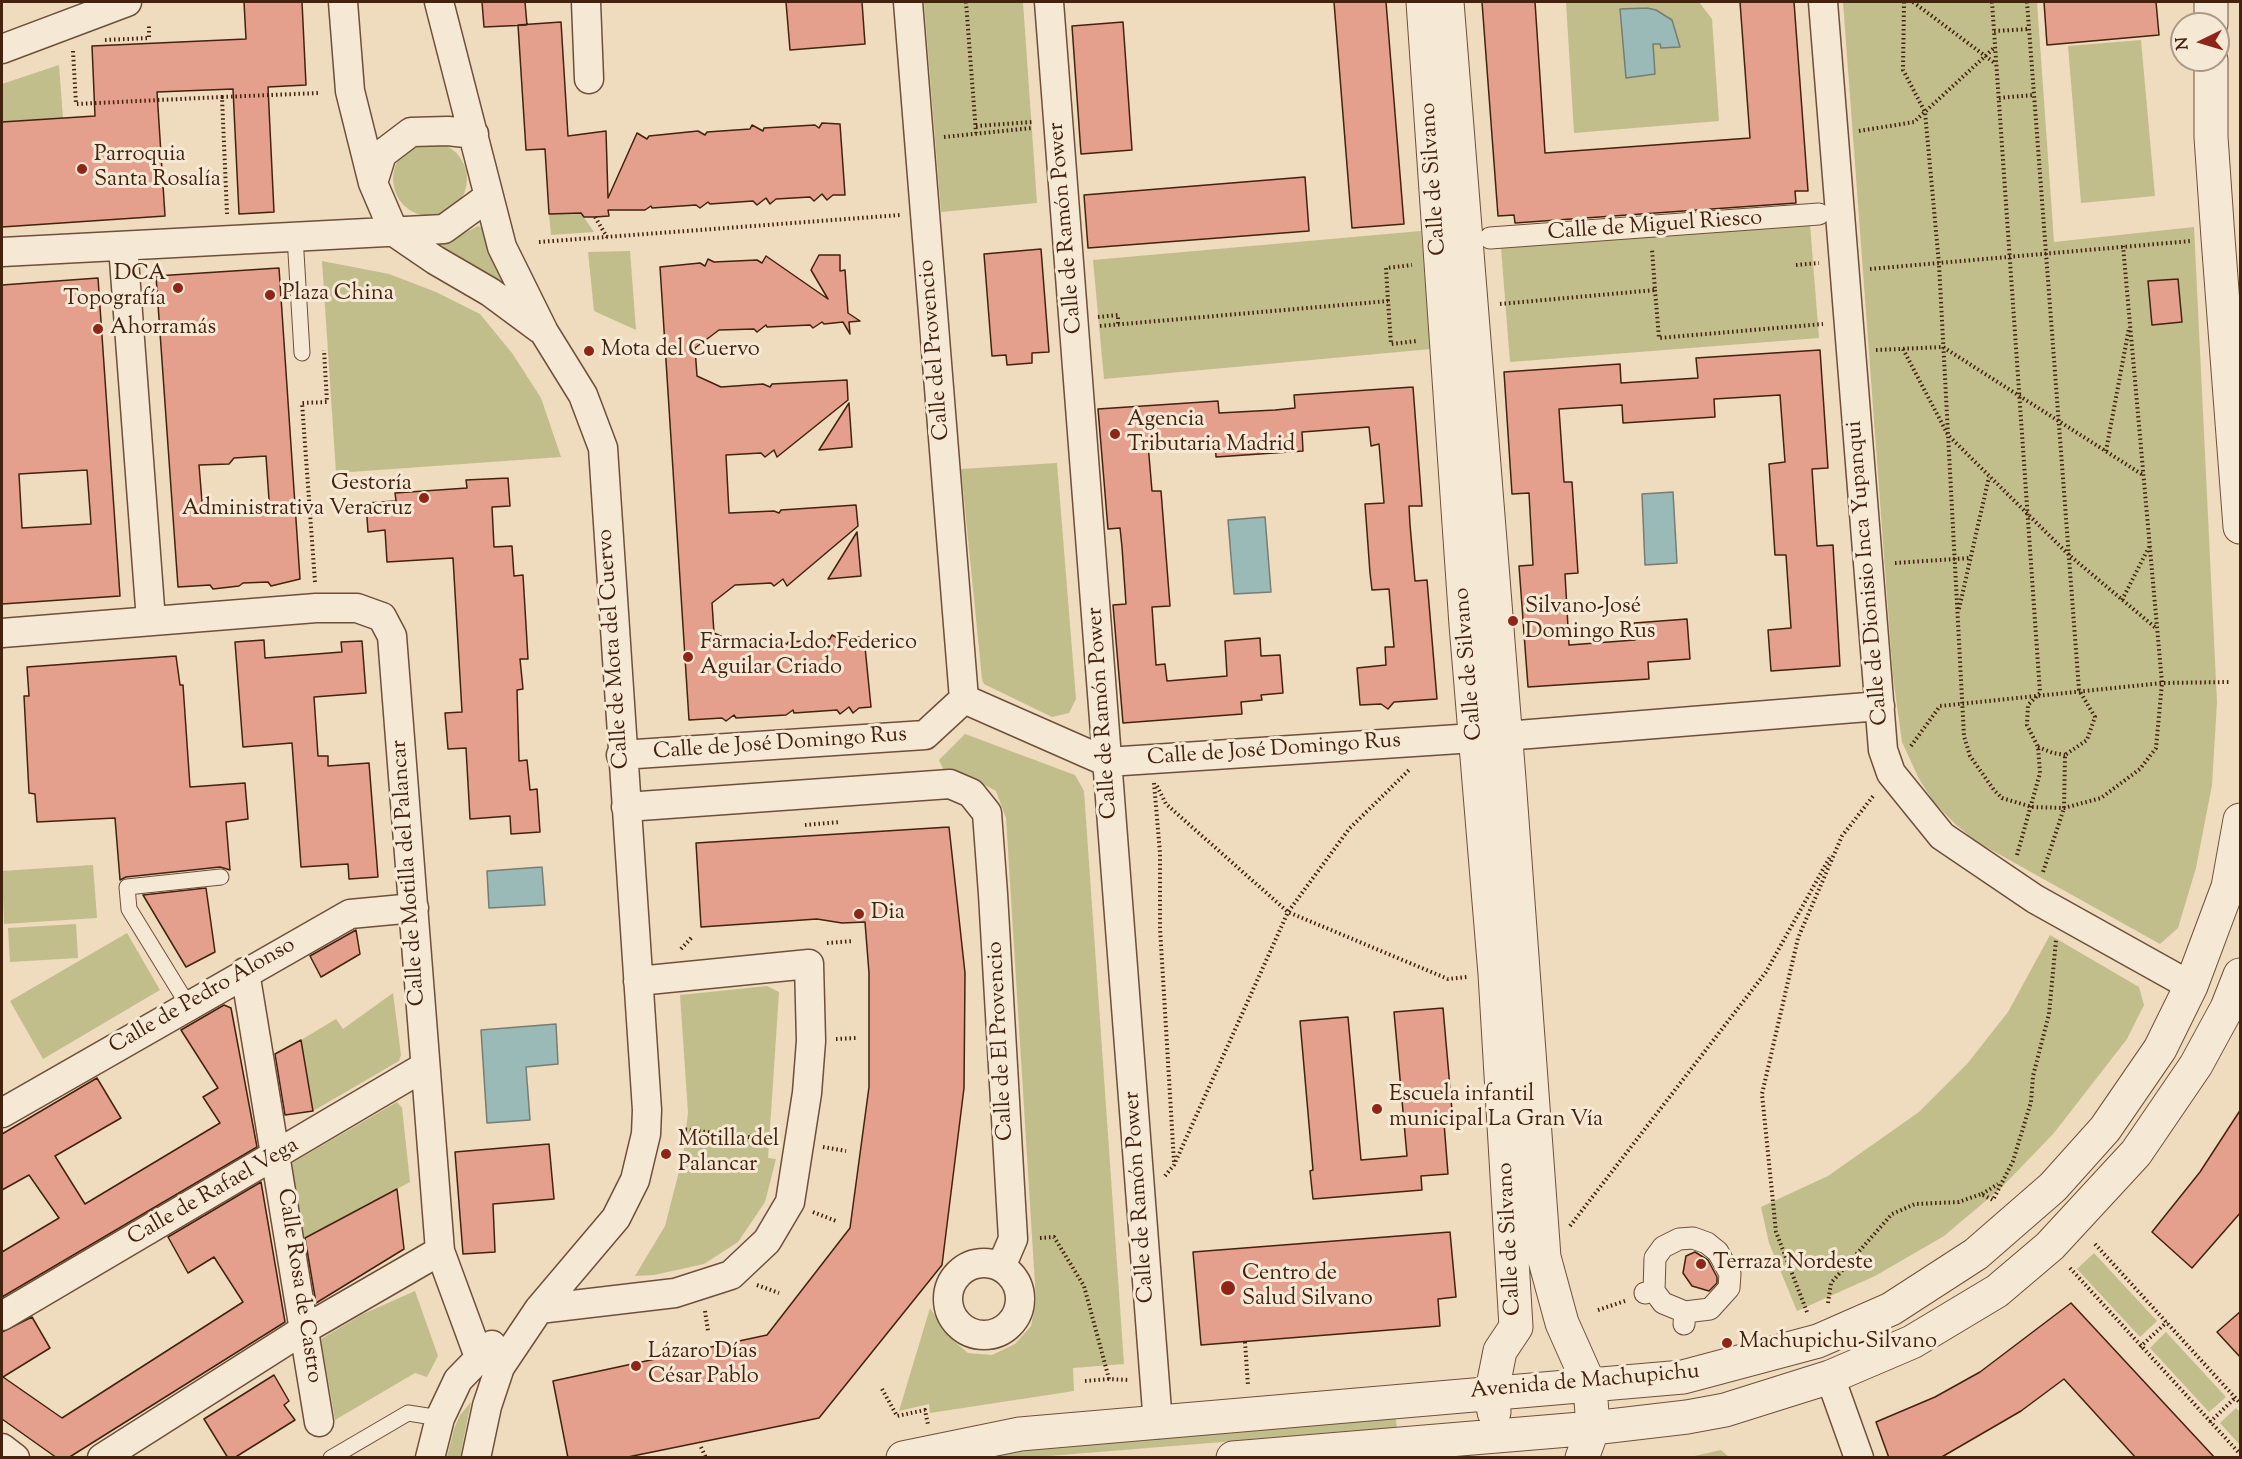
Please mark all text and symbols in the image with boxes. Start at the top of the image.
north arrow [2170,12,2230,72]
text: N [2172,36,2196,51]
street label: Calle de Silvano [1416,102,1454,256]
street label: Calle de Ramón Power [1045,121,1089,335]
place label: Parroquia Santa Rosalía [94,143,221,194]
marker: Parroquia Santa Rosalía [75,162,89,176]
street label: Calle de Miguel Riesco [1547,206,1763,248]
street label: Calle del Provencio [915,258,957,442]
place label: DCA Topografía [63,262,166,314]
marker: DCA Topografía [171,281,185,295]
place label: Plaza China [282,282,394,308]
marker: Plaza China [263,288,277,302]
place label: Ahorramás [110,316,216,342]
marker: Ahorramás [91,322,105,336]
place label: Mota del Cuervo [601,338,760,364]
marker: Mota del Cuervo [582,344,596,358]
place label: Agencia Tributaria Madrid [1127,408,1295,460]
street label: Calle de Dionisio Inca Yupanqui [1843,420,1895,726]
marker: Agencia Tributaria Madrid [1108,427,1122,441]
place label: Gestoría Administrativa Veracruz [182,472,412,524]
marker: Gestoría Administrativa Veracruz [417,491,431,505]
street label: Calle de Mota del Cuervo [593,528,637,770]
street label: Calle de Silvano [1450,586,1490,742]
place label: Silvano-José Domingo Rus [1525,595,1656,646]
street label: Calle de Ramón Power [1083,606,1125,820]
marker: Silvano-José Domingo Rus [1506,614,1520,628]
place label: Farmacia Ldo. Federico Aguilar Criado [700,631,917,682]
marker: Farmacia Ldo. Federico Aguilar Criado [681,650,695,664]
street label: Calle de José Domingo Rus [652,723,908,767]
street label: Calle de José Domingo Rus [1146,729,1402,773]
street label: Calle de Motilla del Palancar [388,739,432,1007]
place label: Dia [871,901,905,927]
marker: Dia [852,907,866,921]
street label: Calle de Pedro Alonso [105,933,301,1061]
street label: Calle de El Provencio [984,941,1020,1141]
place label: Escuela infantil municipal La Gran Vía [1389,1083,1603,1134]
street label: Calle de Ramón Power [1120,1090,1162,1304]
marker: Escuela infantil municipal La Gran Vía [1370,1102,1384,1116]
place label: Motilla del Palancar [678,1128,779,1180]
street label: Calle de Rafael Vega [124,1133,304,1253]
marker: Motilla del Palancar [659,1147,673,1161]
street label: Calle de Silvano [1494,1162,1528,1316]
street label: Calle Rosa de Castro [270,1187,326,1385]
place label: Terraza Nordeste [1713,1251,1873,1277]
marker: Terraza Nordeste [1694,1257,1708,1271]
place label: Centro de Salud Silvano [1242,1262,1373,1314]
marker: Centro de Salud Silvano [1219,1279,1237,1297]
place label: Machupichu-Silvano [1739,1330,1937,1356]
marker: Machupichu-Silvano [1720,1336,1734,1350]
place label: Lázaro Días César Pablo [648,1340,759,1392]
marker: Lázaro Días César Pablo [629,1359,643,1373]
street label: Avenida de Machupichu [1469,1360,1701,1406]

